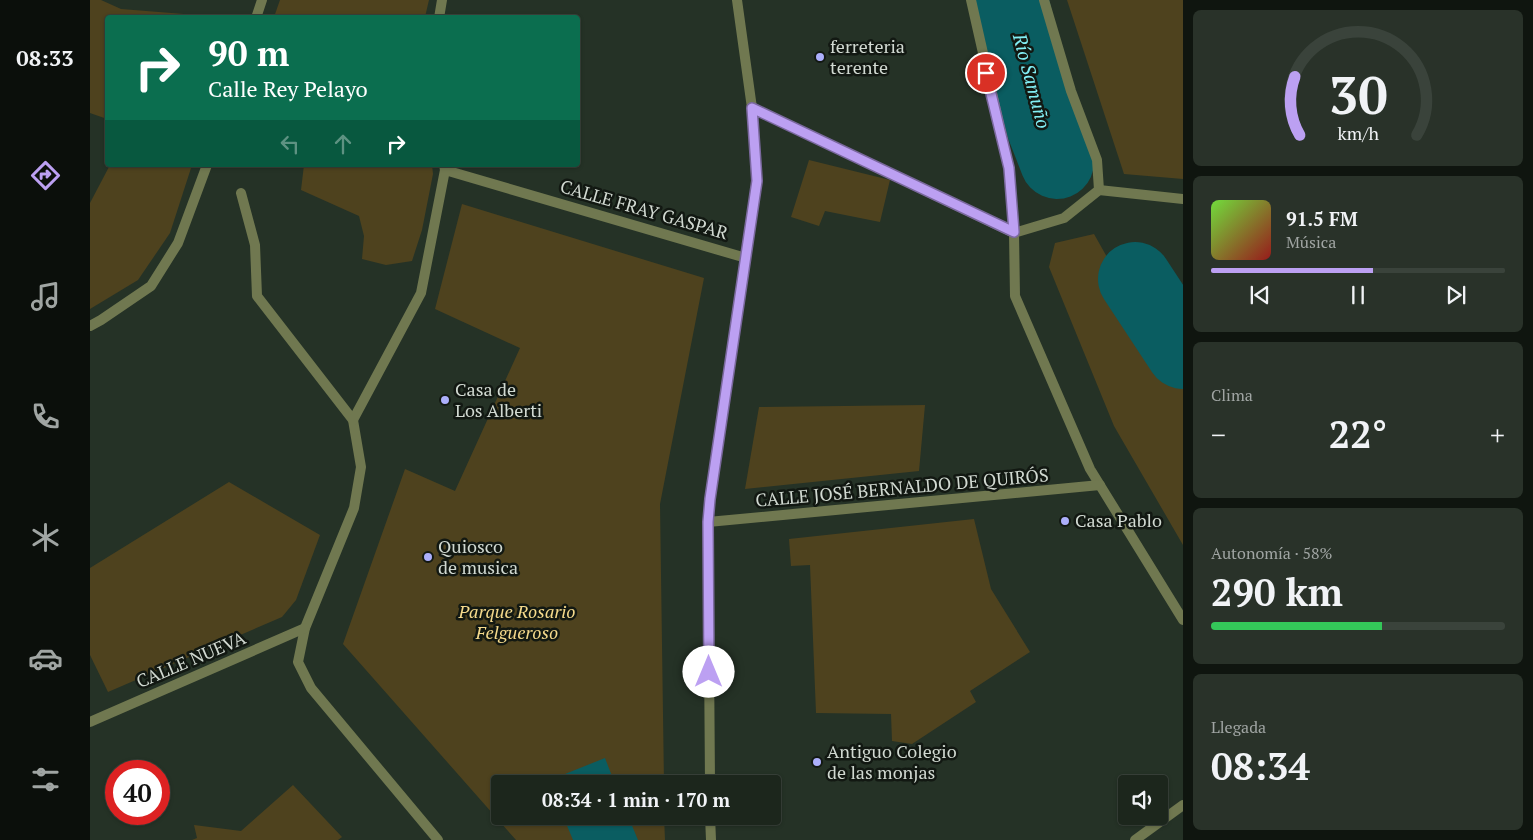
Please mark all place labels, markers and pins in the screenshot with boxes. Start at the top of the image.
place label: ferreteria terente [830,34,905,79]
marker: ferreteria terente [814,51,826,63]
pin [965,52,1007,94]
place label: Casa de Los Alberti [455,377,542,422]
marker: Casa de Los Alberti [439,394,451,406]
place label: Casa Pablo [1075,508,1162,532]
marker: Casa Pablo [1059,515,1071,527]
place label: Quiosco de musica [438,534,518,579]
marker: Quiosco de musica [422,551,434,563]
place label: Antiguo Colegio de las monjas [827,739,957,784]
marker: Antiguo Colegio de las monjas [811,756,823,768]

